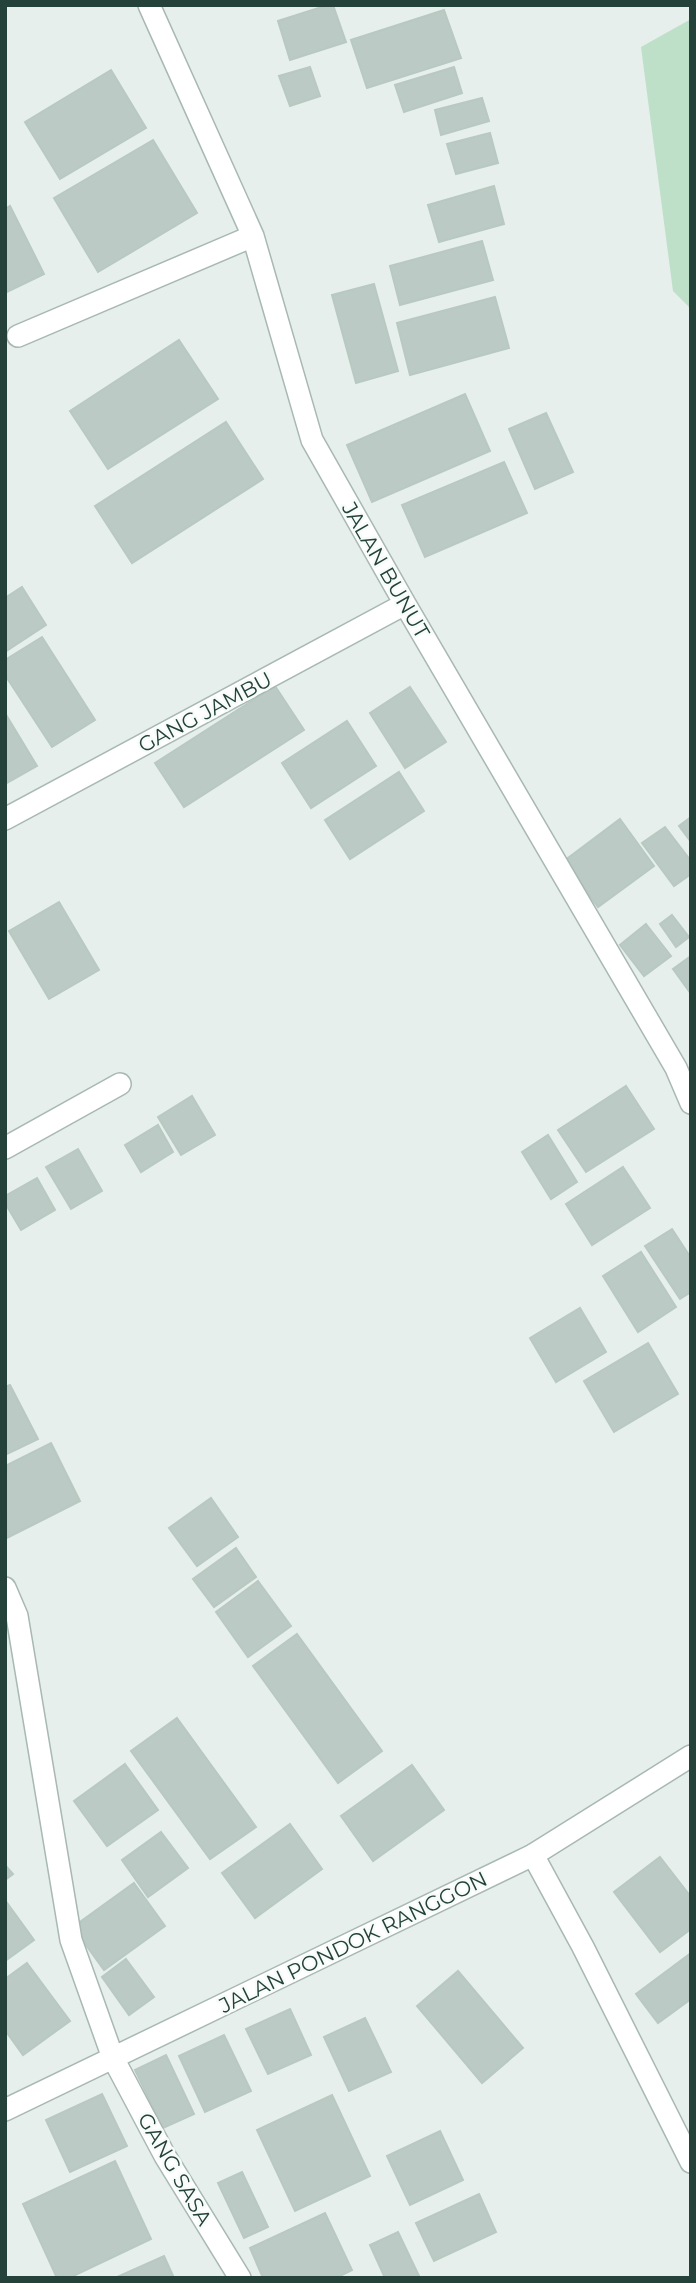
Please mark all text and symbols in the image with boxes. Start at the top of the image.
street label: JALAN BUNUT [336,497,435,643]
street label: GANG JAMBU [134,666,276,758]
street label: JALAN PONDOK RANGGON [214,1866,491,2018]
street label: GANG SASA [133,2108,218,2231]

